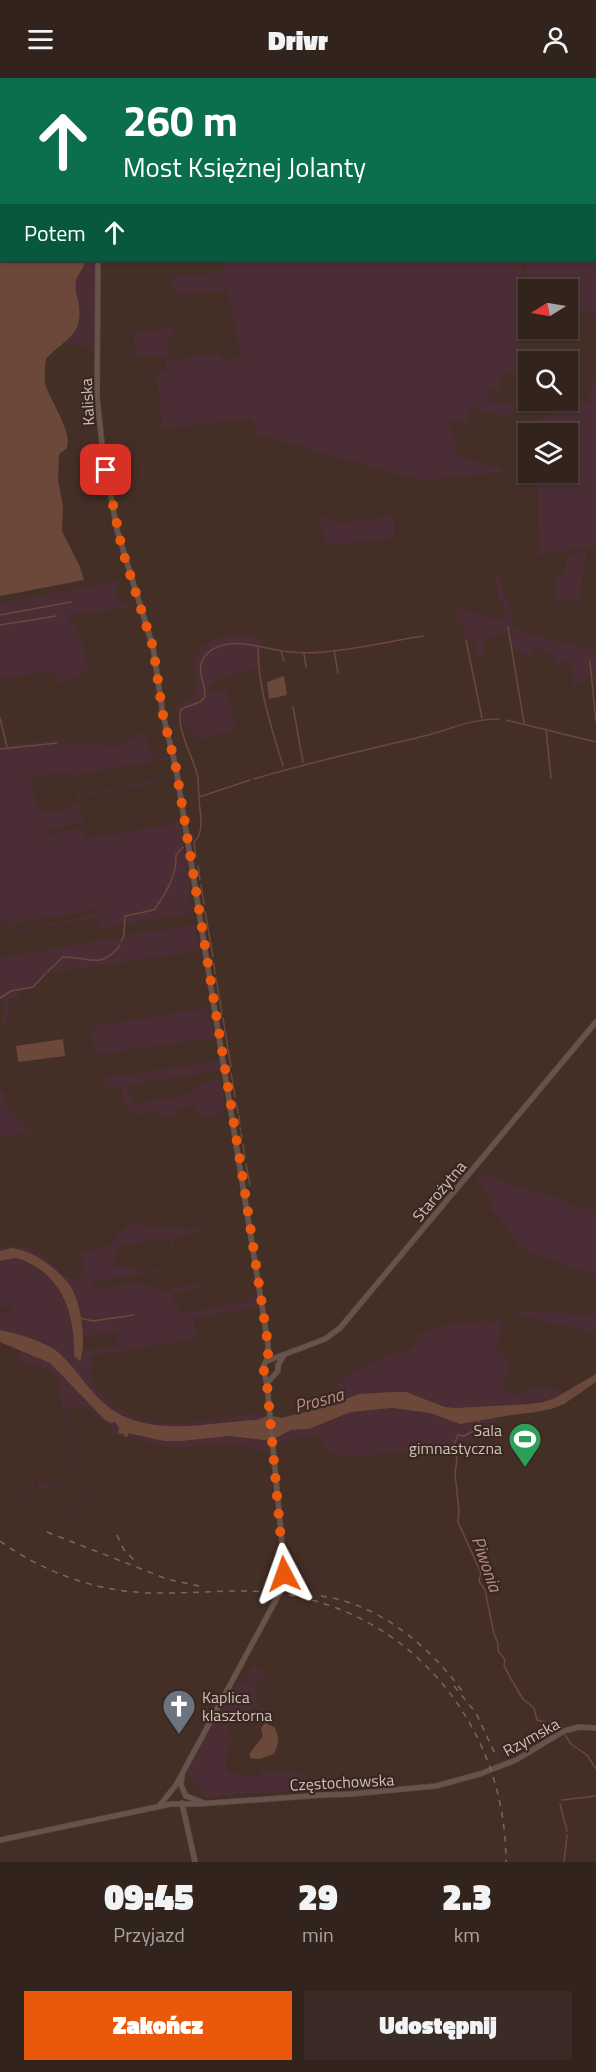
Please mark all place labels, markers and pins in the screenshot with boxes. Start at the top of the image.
pin [80,444,131,495]
place label: Sala gimnastyczna [409,1418,502,1460]
sports icon: Sala gimnastyczna [507,1421,543,1468]
place label: Kaplica klasztorna [202,1685,272,1727]
church icon: Kaplica klasztorna [161,1688,197,1735]

